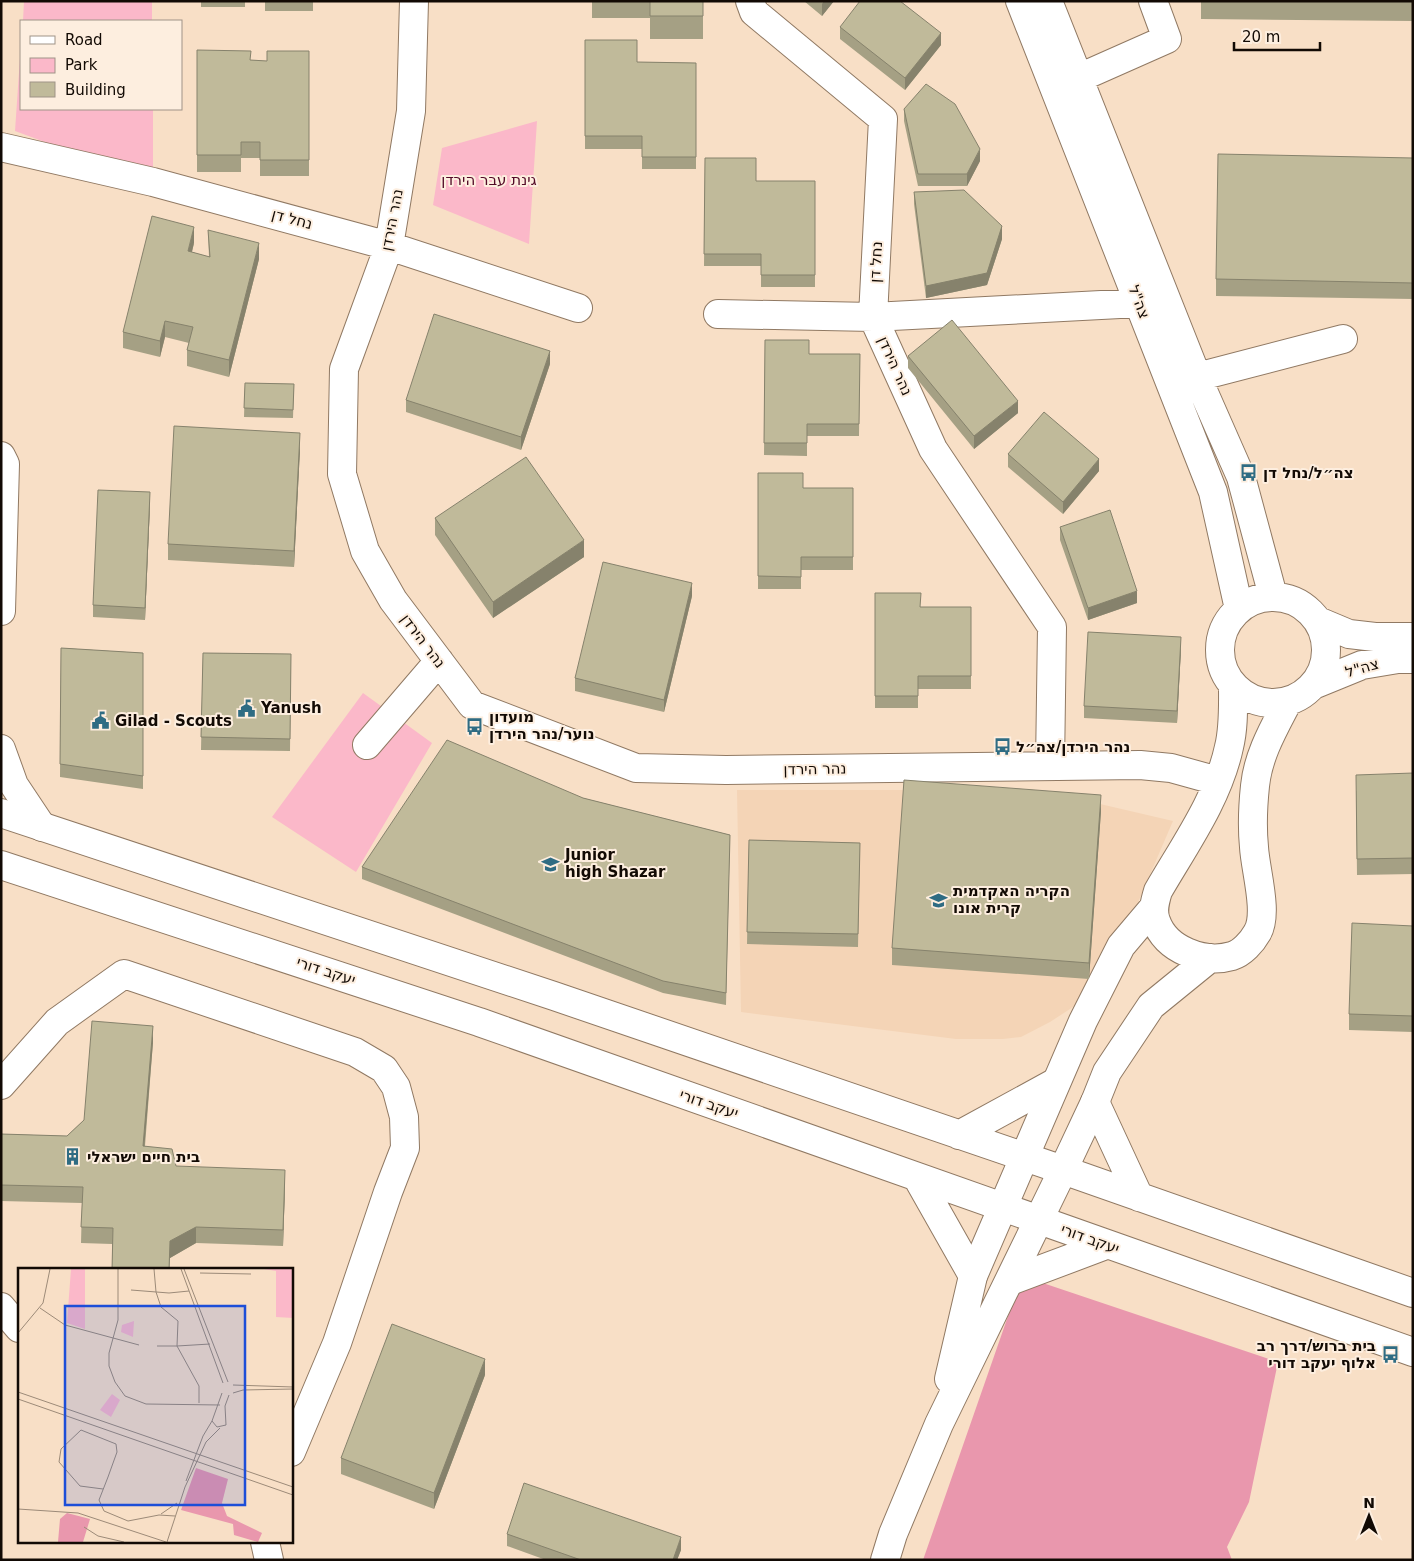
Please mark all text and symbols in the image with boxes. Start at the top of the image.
legend [20,20,182,110]
scale bar [1234,20,1320,52]
text: 20 m [1242,28,1280,46]
text: Road [65,31,103,49]
text: Park [65,56,98,74]
text: Building [65,81,126,99]
park label: גינת עבר הירדן [441,171,537,189]
street label: נהר הירדן [377,187,407,253]
street label: נחל דן [270,205,314,233]
street label: נחל דן [866,241,886,283]
street label: צה"ל [1124,283,1154,321]
street label: נהר הירדן [874,334,916,398]
bus stop icon: צה״ל/נחל דן [1239,463,1259,483]
place label: צה״ל/נחל דן [1263,464,1354,482]
street label: נהר הירדן [397,610,449,672]
street label: צה"ל [1343,655,1381,681]
public building icon: Yanush [237,698,257,718]
place label: Yanush [260,699,322,717]
place label: מועדון נוער/נהר הירדן [489,708,595,743]
public building icon: Gilad - Scouts [91,711,111,731]
place label: Gilad - Scouts [115,712,232,730]
bus stop icon: מועדון נוער/נהר הירדן [465,716,485,736]
bus stop icon: נהר הירדן/צה״ל [992,737,1012,757]
place label: נהר הירדן/צה״ל [1016,738,1130,756]
street label: נהר הירדן [783,759,847,779]
place label: Junior high Shazar [564,846,666,881]
school or university icon: Junior high Shazar [541,854,561,874]
place label: הקריה האקדמית קרית אונו [953,882,1070,917]
school or university icon: הקריה האקדמית קרית אונו [929,890,949,910]
street label: יעקב דורי [294,953,358,989]
street label: יעקב דורי [677,1086,741,1122]
building icon: בית חיים ישראלי [63,1147,83,1167]
place label: בית חיים ישראלי [87,1148,200,1166]
street label: יעקב דורי [1058,1220,1122,1258]
inset map [18,1268,292,1544]
place label: בית ברוש/דרך רב אלוף יעקב דורי [1257,1337,1376,1372]
bus stop icon: בית ברוש/דרך רב אלוף יעקב דורי [1380,1345,1400,1365]
north arrow [1344,1491,1394,1541]
text: N [1363,1495,1375,1511]

